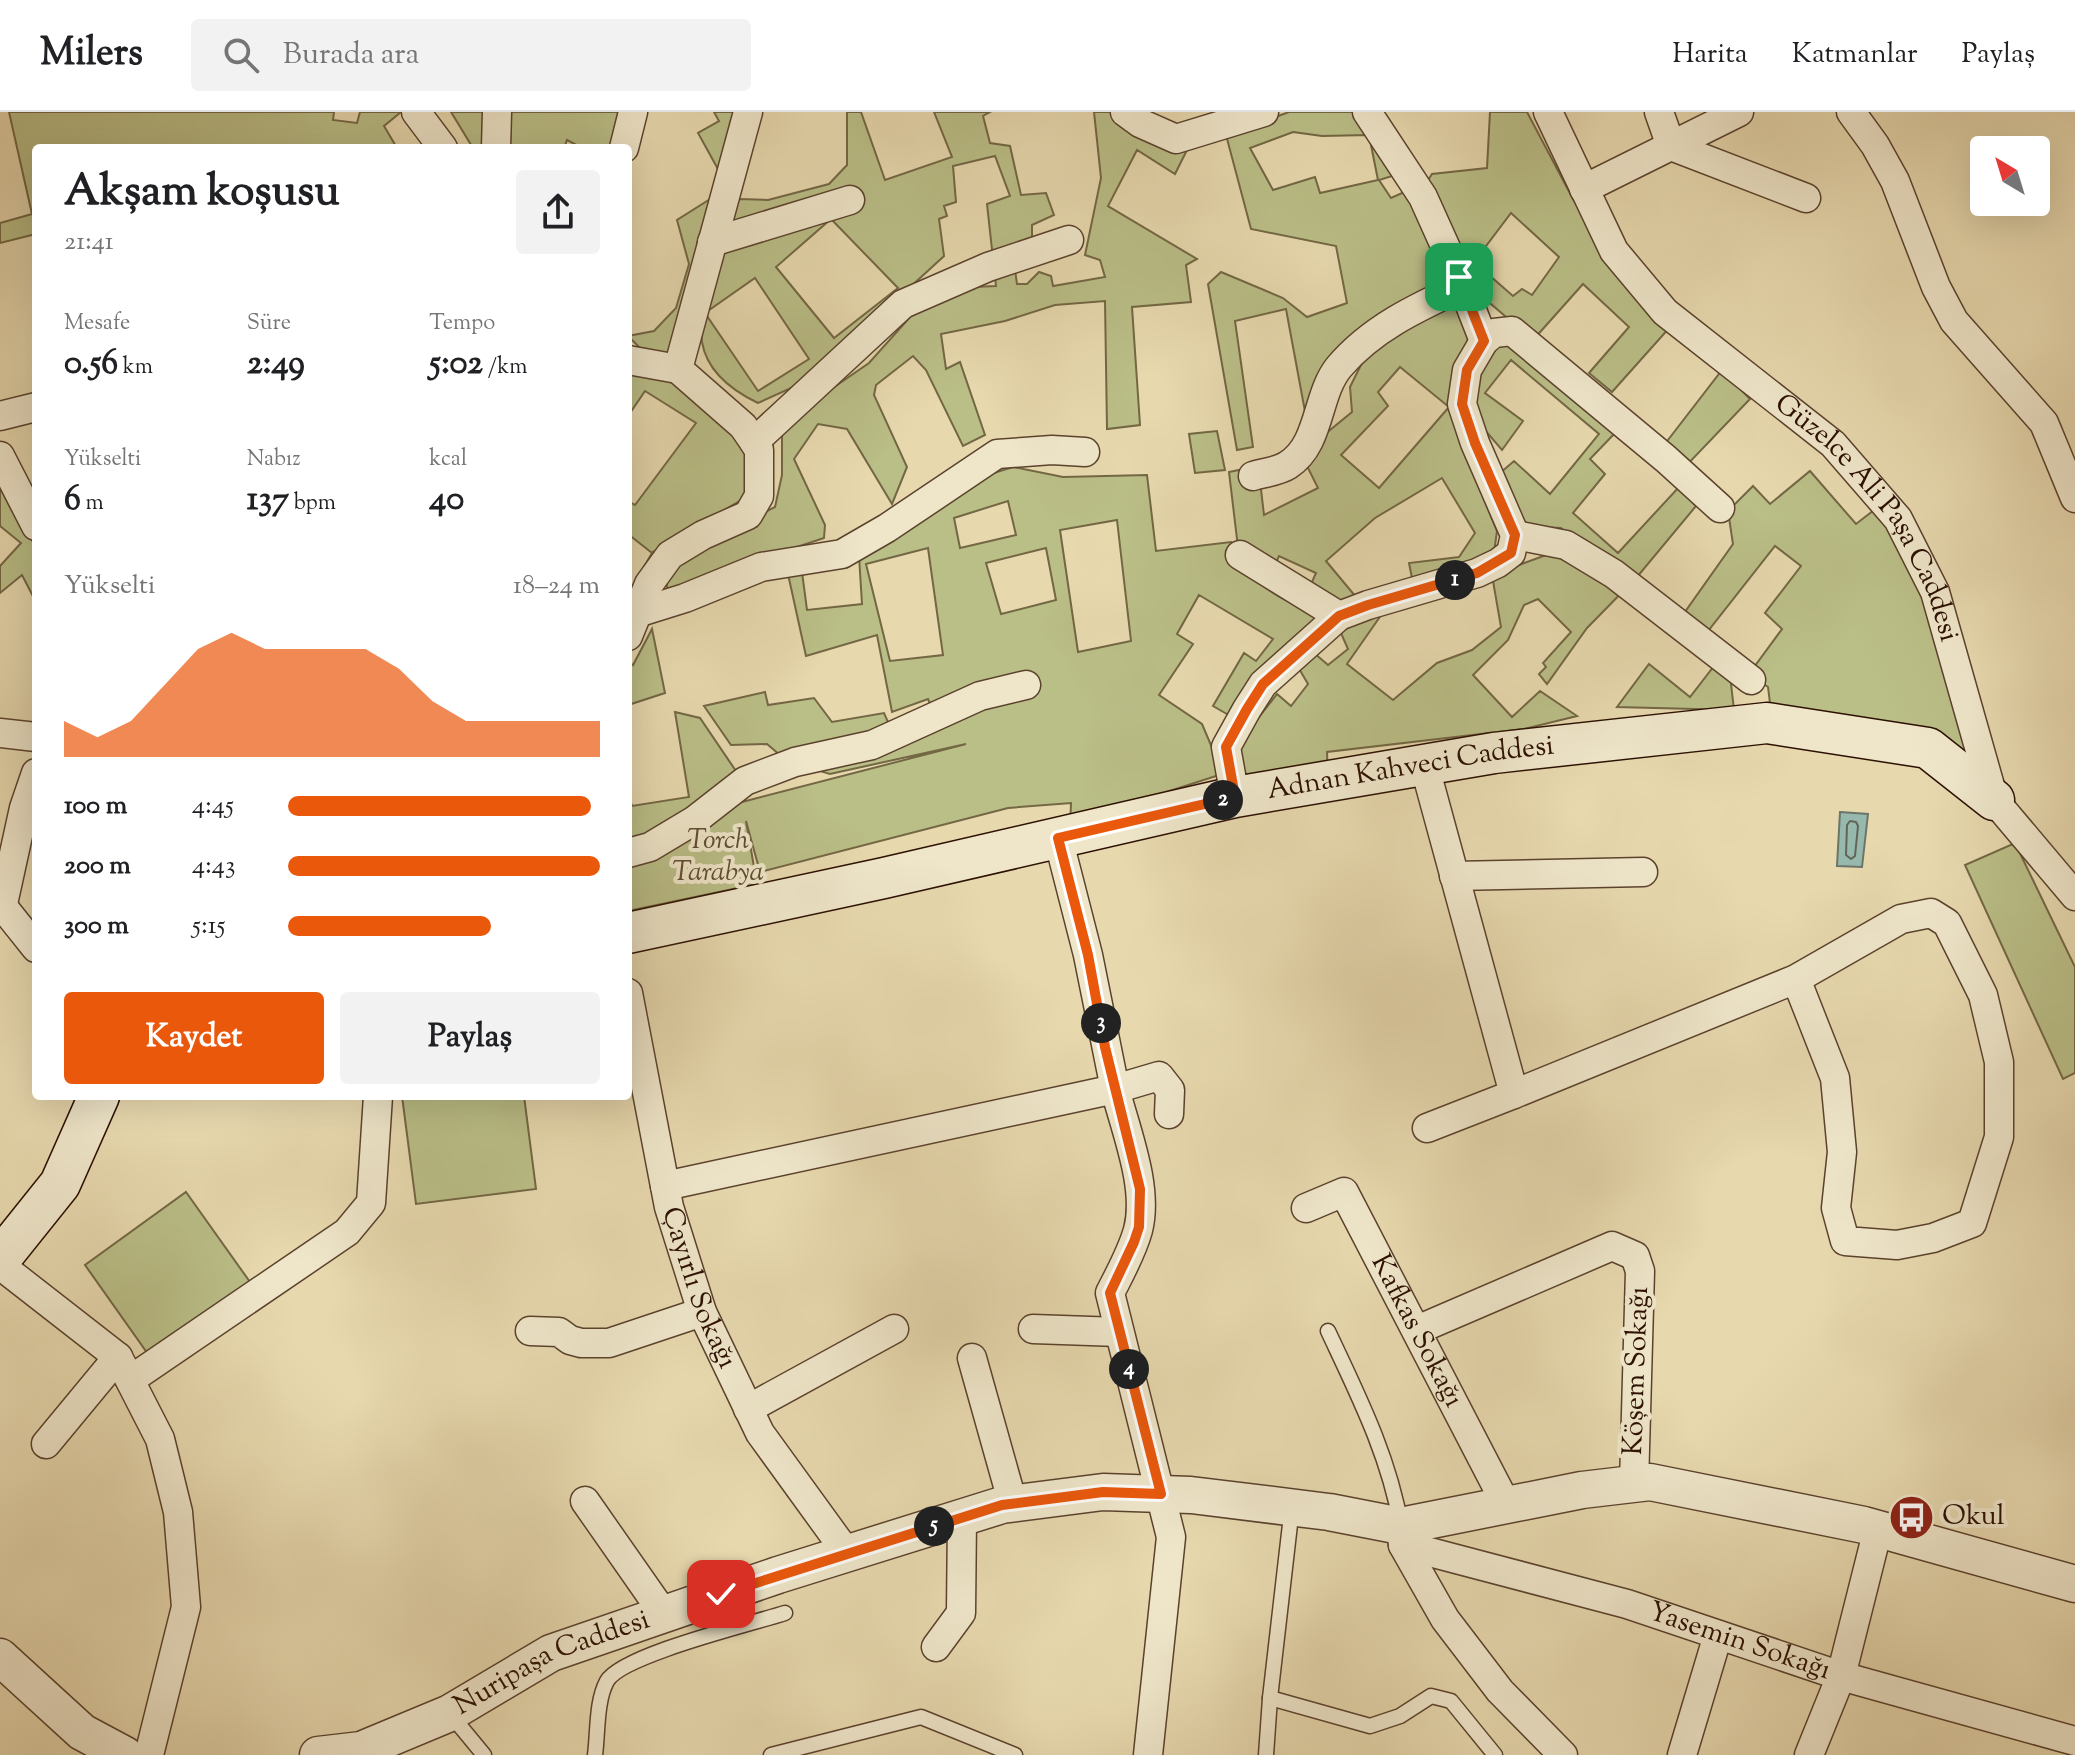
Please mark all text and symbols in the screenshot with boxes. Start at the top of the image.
search box [191,19,751,91]
text: Milers [40,28,143,82]
icon: search [219,33,263,77]
text: Burada ara [283,34,419,77]
text: Harita [1672,35,1748,75]
text: Katmanlar [1792,35,1918,75]
text: Paylaş [1962,35,2035,75]
north arrow [1970,136,2050,216]
map controls [1970,136,2050,216]
text: Akşam koşusu [64,162,340,225]
button: share [516,170,600,254]
text: 21:41 [64,224,114,261]
pin [1425,243,1493,311]
icon: arrive [1437,255,1481,299]
text: Mesafe [64,308,130,340]
text: Süre [247,308,291,340]
text: Tempo [429,308,495,340]
text: 0.56 [64,340,118,389]
text: 2:49 [247,340,305,389]
text: 5:02 [429,340,483,389]
text: km [118,352,153,384]
text: /km [483,352,527,384]
street label: Güzelce Ali Paşa Caddesi [1765,385,1968,647]
text: Yükselti [64,444,141,476]
text: Nabız [247,444,301,476]
text: kcal [429,444,467,476]
text: 6 [64,476,81,525]
text: 137 [247,476,289,525]
text: 40 [429,476,464,525]
text: m [81,488,104,520]
text: bpm [289,488,336,520]
pin: 1 [1435,560,1475,600]
text: 1 [1451,564,1459,596]
text: Yükselti [64,568,155,605]
text: 18–24 m [513,568,600,605]
street label: Adnan Kahveci Caddesi [1264,727,1556,811]
pin: 2 [1203,780,1243,820]
text: 2 [1218,784,1228,816]
text: 100 m [64,788,127,825]
text: 4:45 [192,788,234,825]
park label: Torch Tarabya [672,821,764,893]
text: 200 m [64,848,131,885]
text: 4:43 [192,848,235,885]
text: 300 m [64,908,129,945]
text: 5:15 [192,908,225,945]
button: Kaydet [64,992,324,1084]
button: Paylaş [340,992,600,1084]
pin: 3 [1081,1003,1121,1043]
text: 3 [1097,1007,1105,1039]
street label: Çayırlı Sokağı [650,1202,746,1376]
street label: Kafkas Sokağı [1360,1248,1473,1415]
street label: Köşem Sokağı [1614,1286,1660,1456]
pin: 4 [1109,1349,1149,1389]
text: 4 [1123,1353,1135,1385]
bus stop icon: Okul [1887,1493,1935,1541]
place label: Okul [1942,1497,2005,1537]
pin: 5 [914,1506,954,1546]
text: 5 [930,1510,938,1542]
pin [687,1560,755,1628]
icon: check [699,1572,743,1616]
street label: Yasemin Sokağı [1643,1592,1836,1691]
street label: Nuripaşa Caddesi [447,1601,655,1726]

